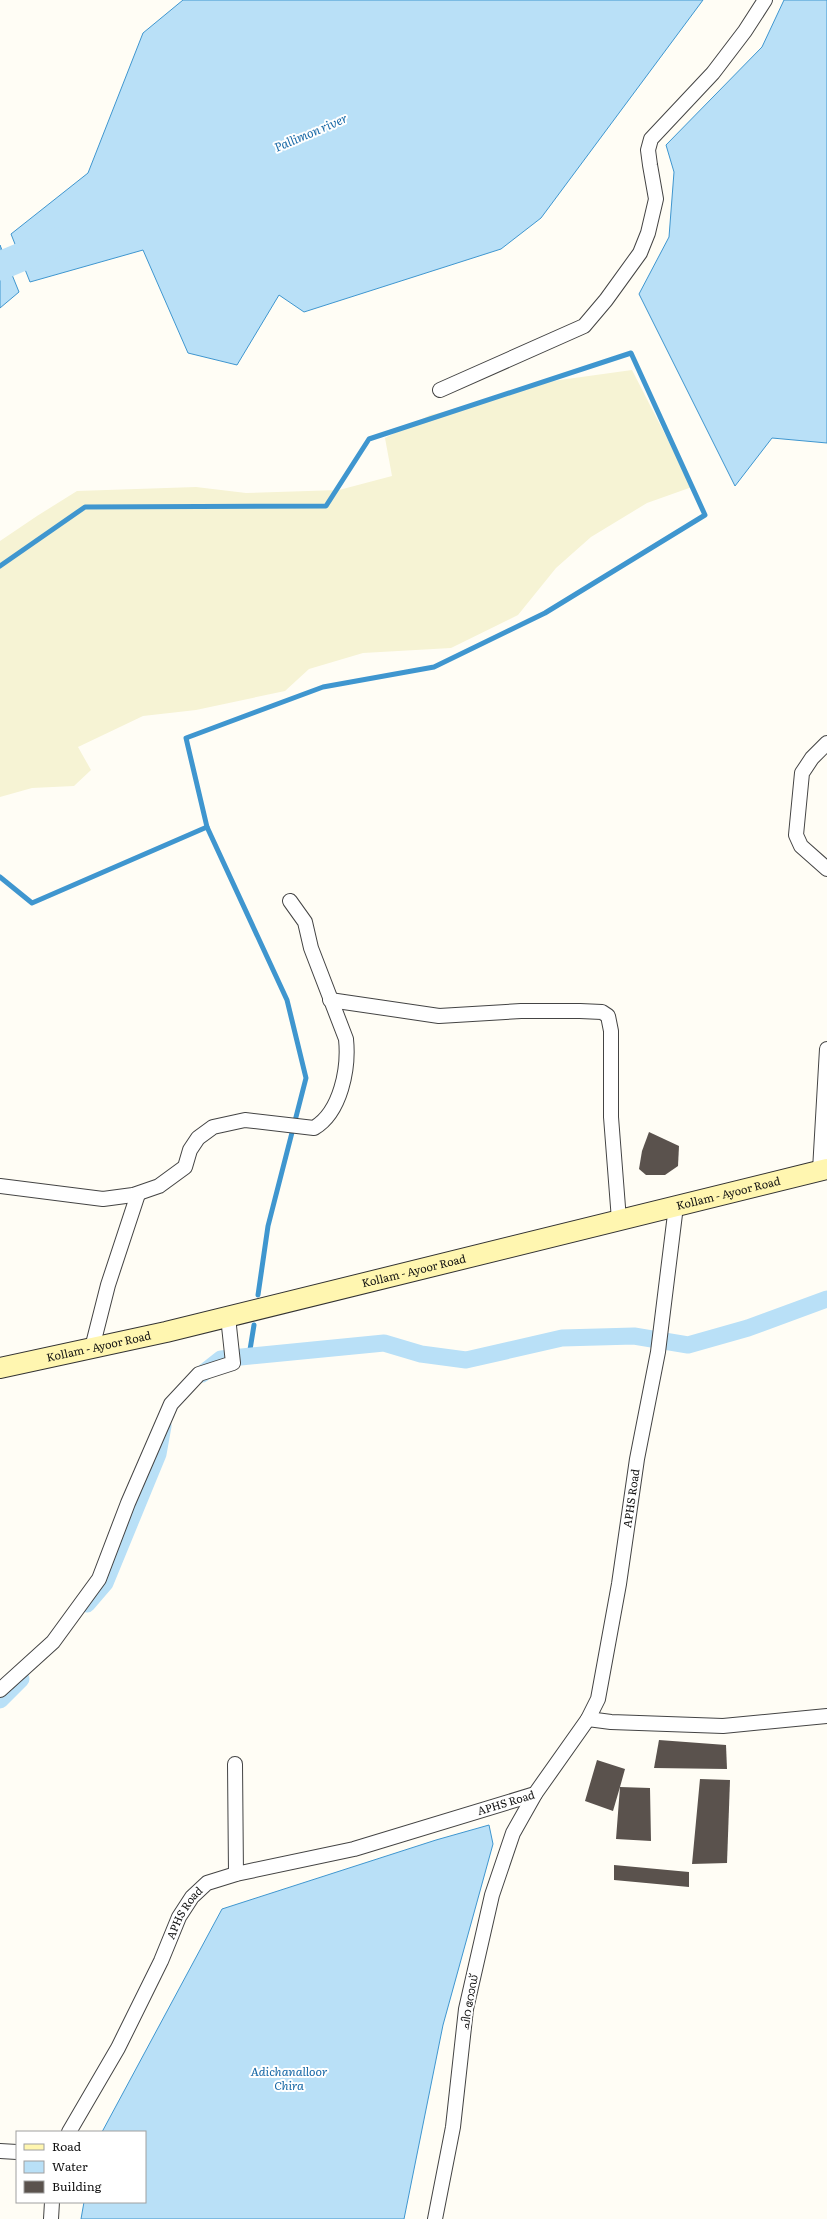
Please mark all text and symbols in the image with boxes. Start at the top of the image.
water label: Pallimon river [271,108,350,156]
street label: Kollam - Ayoor Road [674,1172,782,1213]
street label: Kollam - Ayoor Road [360,1249,467,1290]
street label: Kollam - Ayoor Road [45,1326,153,1365]
street label: APHS Road [618,1467,643,1529]
street label: APHS Road [475,1785,537,1818]
street label: APHS Road [162,1882,206,1941]
street label: ചിറ റോഡ് [455,1972,481,2030]
water label: Adichanalloor Chira [250,2062,328,2094]
legend [16,2131,146,2203]
text: Road [52,2137,82,2155]
text: Water [52,2157,88,2175]
text: Building [52,2177,102,2195]

